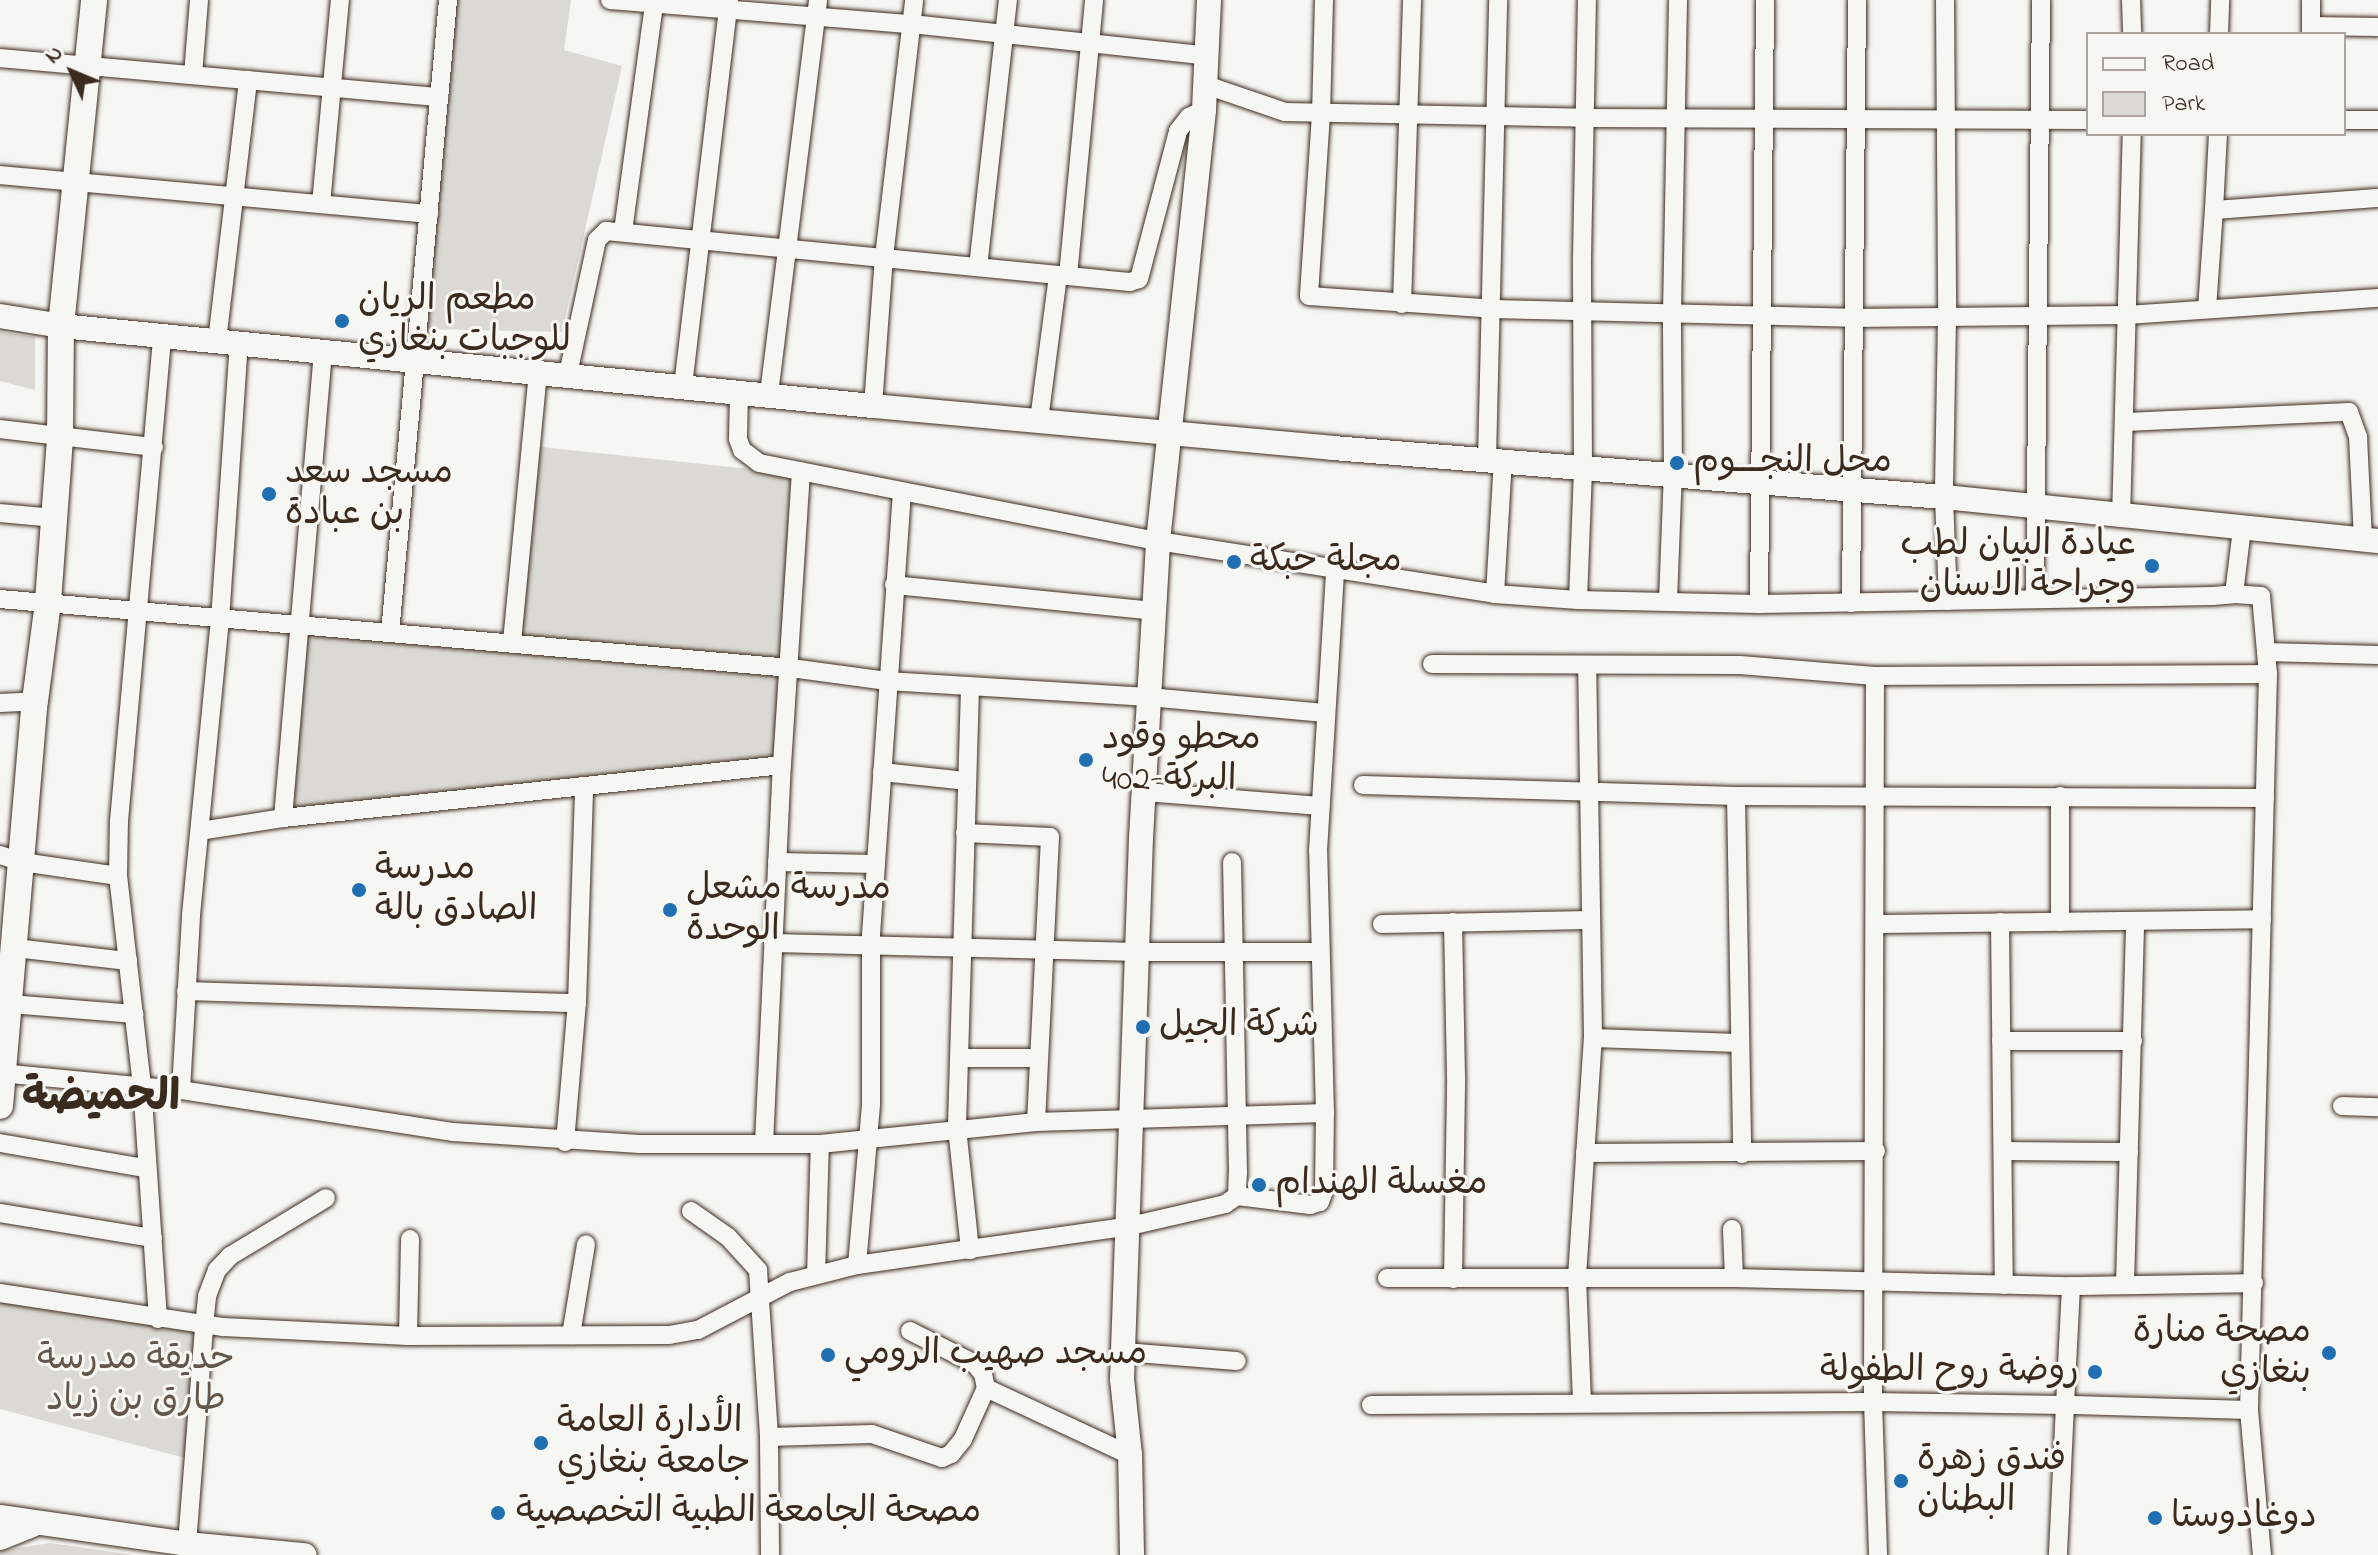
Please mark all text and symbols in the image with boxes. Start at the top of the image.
north arrow [32,32,112,112]
legend [2086,32,2346,136]
text: N [38,39,71,72]
text: Road [2162,47,2214,82]
text: Park [2162,87,2205,122]
place label: مطعم الريان للوجبات بنغازي [358,278,571,363]
marker: مطعم الريان للوجبات بنغازي [333,312,351,330]
place label: محل النجـــوم [1693,441,1892,485]
place label: مسجد سعد بن عبادة [285,451,453,536]
marker: محل النجـــوم [1668,454,1686,472]
marker: مسجد سعد بن عبادة [260,485,278,503]
place label: عيادة البيان لطب وجراحة الاسنان [1900,523,2136,608]
place label: مجلة حبكة [1250,540,1402,584]
marker: مجلة حبكة [1225,553,1243,571]
marker: عيادة البيان لطب وجراحة الاسنان [2143,557,2161,575]
place label: محطو وقود 402-البركة [1102,717,1261,802]
marker: محطو وقود 402-البركة [1077,751,1095,769]
place label: مدرسة الصادق بالة [375,847,537,932]
place label: مدرسة مشعل الوحدة [686,867,891,952]
marker: مدرسة الصادق بالة [350,881,368,899]
marker: مدرسة مشعل الوحدة [661,901,679,919]
place label: شركة الجيل [1159,1005,1319,1049]
marker: شركة الجيل [1134,1018,1152,1036]
district label: الحميضة [22,1072,180,1124]
place label: مغسلة الهندام [1275,1163,1487,1207]
marker: مغسلة الهندام [1250,1176,1268,1194]
place label: مصحة منارة بنغازي [2133,1310,2311,1395]
place label: مسجد صهيب الرومي [844,1333,1147,1377]
park label: حديقة مدرسة طارق بن زياد [37,1337,235,1422]
marker: مصحة منارة بنغازي [2318,1342,2340,1364]
marker: مسجد صهيب الرومي [819,1346,837,1364]
place label: روضة روح الطفولة [1820,1350,2079,1394]
marker: روضة روح الطفولة [2086,1363,2104,1381]
place label: الأدارة العامة جامعة بنغازي [557,1400,751,1485]
marker: الأدارة العامة جامعة بنغازي [532,1434,550,1452]
place label: فندق زهرة البطنان [1917,1438,2066,1523]
marker: فندق زهرة البطنان [1892,1472,1910,1490]
place label: مصحة الجامعة الطبية التخصصية [516,1491,981,1535]
place label: دوغادوستا [2171,1496,2317,1540]
marker: مصحة الجامعة الطبية التخصصية [487,1502,509,1524]
marker: دوغادوستا [2146,1509,2164,1527]

